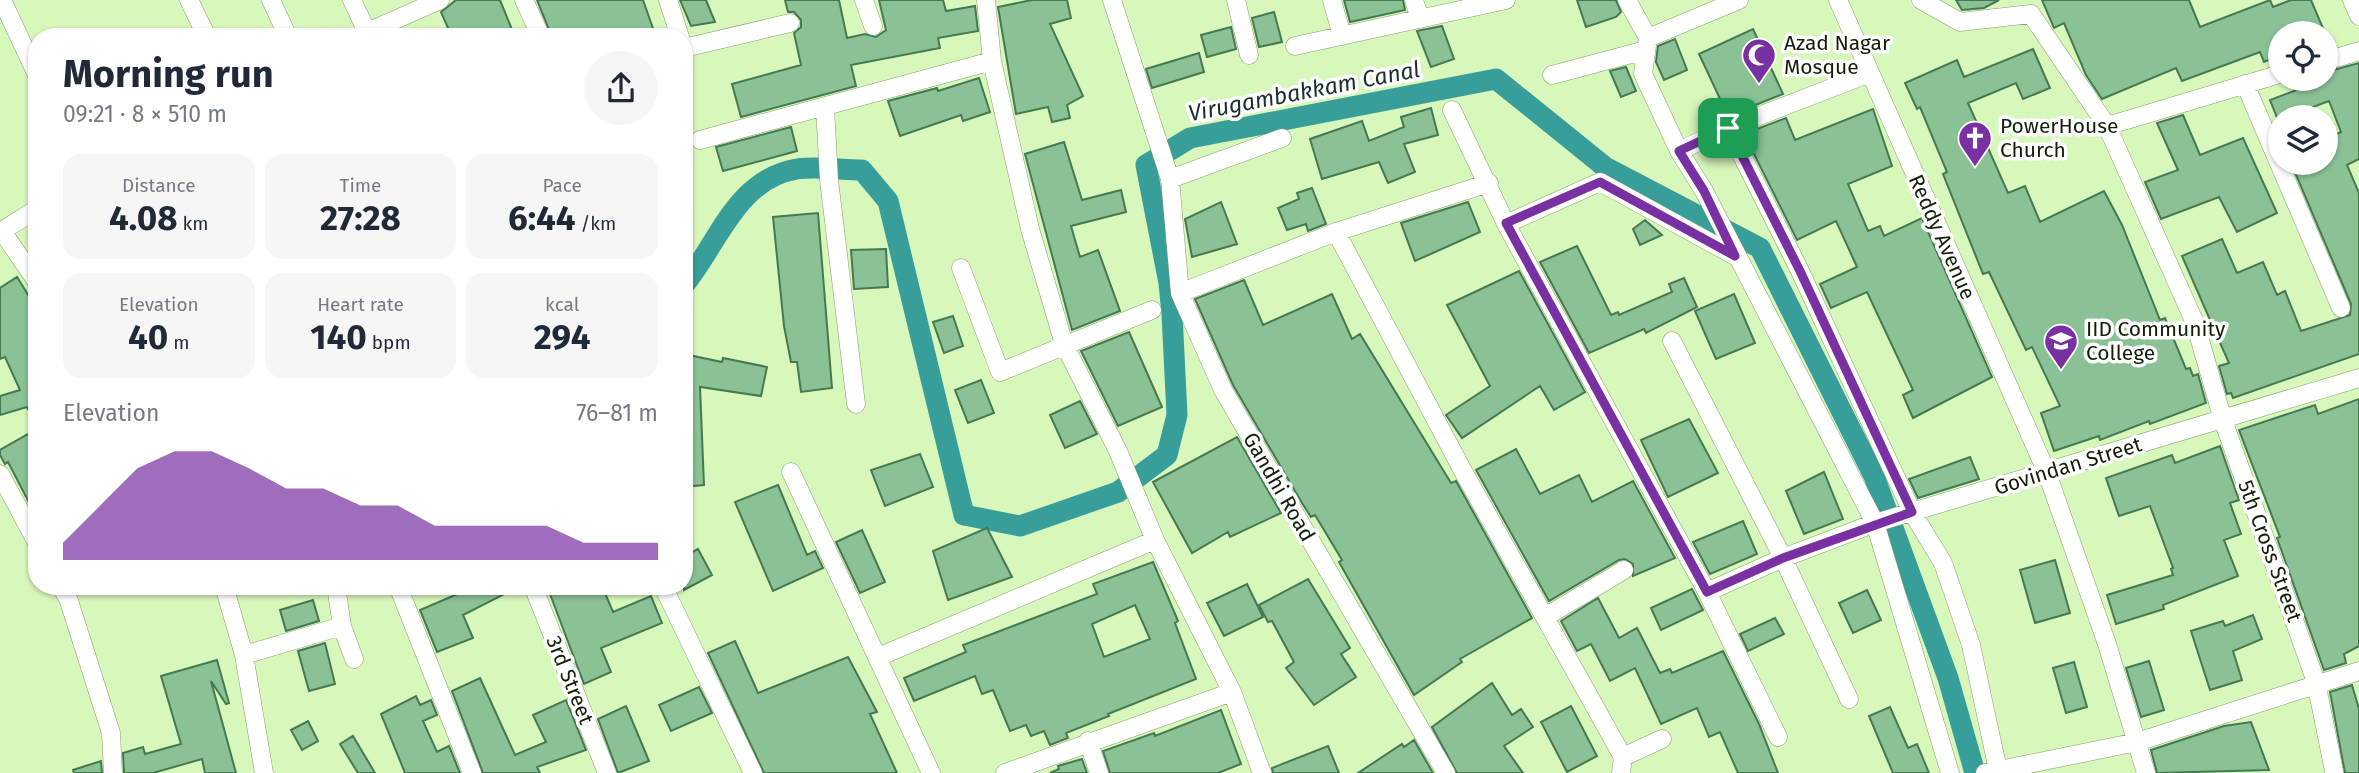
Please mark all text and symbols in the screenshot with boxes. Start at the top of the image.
map controls [2268,21,2338,175]
button: locate [2268,21,2338,91]
place label: Azad Nagar Mosque [1784,30,1890,80]
mosque icon: Azad Nagar Mosque [1740,36,1778,85]
text: Morning run [63,51,274,97]
button: share [584,51,658,125]
water label: Virugambakkam Canal [1186,55,1422,127]
pin [1698,98,1758,158]
text: 09:21 · 8 × 510 m [63,100,227,128]
button: layers [2268,105,2338,175]
icon: arrive [1709,109,1747,147]
place label: PowerHouse Church [2000,113,2118,163]
church icon: PowerHouse Church [1956,119,1994,168]
street label: Reddy Avenue [1903,170,1981,304]
text: Distance [122,174,196,197]
text: Time [340,174,381,197]
text: Pace [542,174,582,197]
text: 4.08 [109,197,178,239]
text: 27:28 [320,197,401,239]
text: 6:44 [508,197,575,239]
text: km [178,212,209,235]
text: /km [575,212,616,235]
text: Elevation [119,293,199,316]
text: Heart rate [317,293,404,316]
text: kcal [545,293,579,316]
text: 40 [128,316,168,358]
text: 140 [310,316,367,358]
text: 294 [534,316,591,358]
place label: IID Community College [2086,316,2226,366]
school or university icon: IID Community College [2042,322,2080,371]
text: m [168,331,190,354]
text: bpm [367,331,411,354]
text: Elevation [63,399,159,427]
text: 76–81 m [576,399,658,427]
street label: Gandhi Road [1237,428,1321,546]
street label: Govindan Street [1991,431,2145,501]
street label: 5th Cross Street [2232,477,2308,626]
street label: 3rd Street [541,632,600,728]

